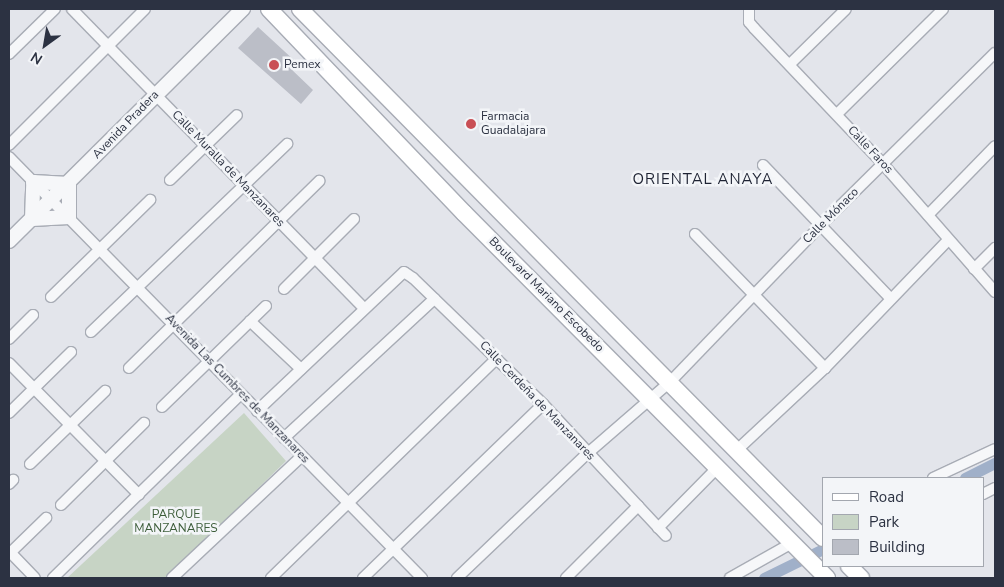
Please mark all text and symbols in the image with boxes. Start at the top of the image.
north arrow [20,20,70,70]
text: N [27,47,46,69]
place label: Pemex [284,58,321,72]
marker: Pemex [268,59,280,71]
street label: Avenida Pradera [90,88,162,162]
street label: Calle Muralla de Manzanares [169,108,287,230]
place label: Farmacia Guadalajara [481,110,546,138]
marker: Farmacia Guadalajara [465,118,477,130]
street label: Calle Faros [844,123,896,177]
district label: ORIENTAL ANAYA [631,171,775,189]
street label: Calle Mónaco [800,185,862,247]
street label: Boulevard Mariano Escobedo [486,235,606,355]
street label: Avenida Las Cumbres de Manzanares [162,312,312,466]
street label: Calle Cerdeña de Manzanares [476,338,598,464]
legend [822,477,984,567]
text: Road [869,487,904,507]
park label: PARQUE MANZANARES [134,508,218,536]
text: Park [869,512,899,532]
text: Building [869,537,925,557]

